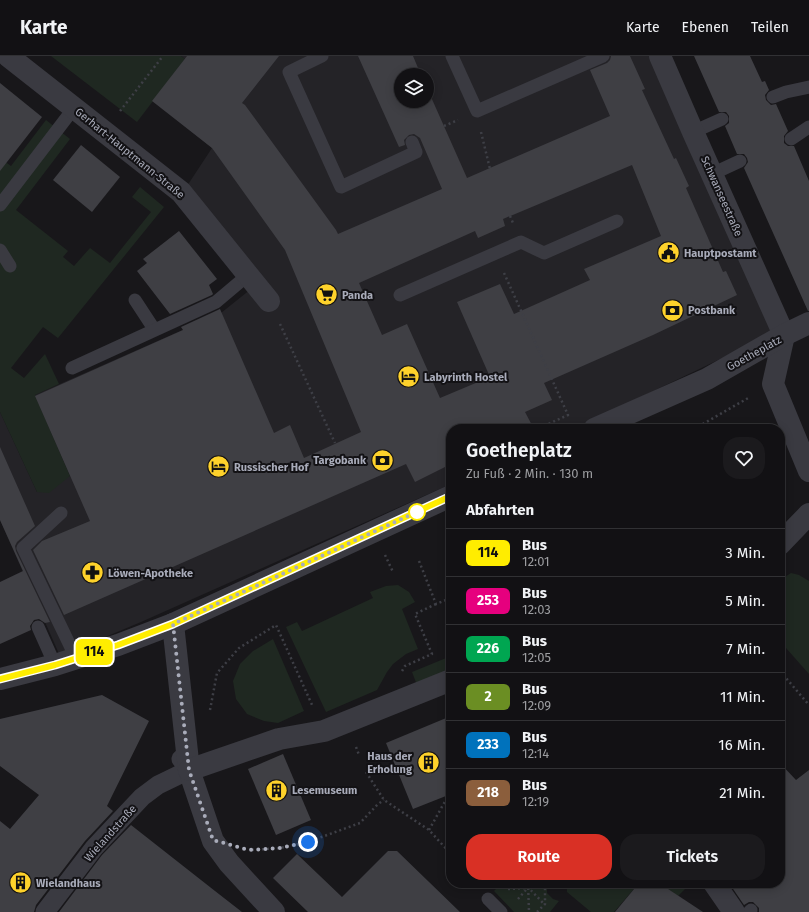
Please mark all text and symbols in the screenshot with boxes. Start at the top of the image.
text: Karte [20,16,67,39]
text: Karte [626,19,660,36]
text: Ebenen [682,19,729,36]
text: Teilen [751,19,789,36]
map controls [394,68,434,108]
button: layers [394,68,434,108]
street label: Gerhart-Hauptmann-Straße [72,105,187,201]
street label: Schwanseestraße [698,154,745,238]
public building icon: Hauptpostamt [655,240,681,266]
place label: Hauptpostamt [684,247,757,260]
supermarket icon: Panda [314,282,340,308]
place label: Panda [342,289,373,302]
bank icon: Postbank [659,297,685,323]
place label: Postbank [688,304,736,317]
street label: Goetheplatz [725,333,784,374]
hotel icon: Labyrinth Hostel [396,364,422,390]
place label: Labyrinth Hostel [424,371,508,384]
button: heart [723,437,765,479]
text: Goetheplatz [466,439,572,462]
bank icon: Targobank [369,447,395,473]
hotel icon: Russischer Hof [205,454,231,480]
place label: Targobank [313,454,367,467]
place label: Russischer Hof [234,461,309,474]
text: Zu Fuß · 2 Min. · 130 m [466,466,593,481]
text: Abfahrten [466,501,534,519]
unlabelled marker [408,503,426,521]
text: Bus [522,536,547,554]
text: 114 [478,544,498,561]
text: 3 Min. [725,544,765,562]
text: 12:01 [522,554,550,569]
pharmacy icon: Löwen-Apotheke [79,560,105,586]
place label: Löwen-Apotheke [108,567,193,580]
text: Bus [522,584,547,602]
text: 253 [477,592,499,609]
text: 5 Min. [725,592,765,610]
text: 12:03 [522,602,551,617]
text: Bus [522,632,547,650]
line badge: 114 [71,639,117,665]
text: 226 [477,640,499,657]
text: 7 Min. [726,640,765,658]
text: 114 [84,643,104,660]
text: 12:05 [522,650,551,665]
text: Bus [522,680,547,698]
text: 2 [484,688,492,705]
text: 11 Min. [720,688,765,706]
text: 12:09 [522,698,551,713]
text: Bus [522,728,547,746]
text: 233 [477,736,499,753]
text: 16 Min. [718,736,765,754]
text: 12:14 [522,746,549,761]
building icon: Haus der Erholung [415,749,441,775]
place label: Haus der Erholung [367,750,413,776]
text: Bus [522,776,547,794]
building icon: Lesemuseum [264,777,290,803]
place label: Lesemuseum [292,784,357,797]
text: 218 [477,784,499,801]
text: 21 Min. [719,784,765,802]
text: 12:19 [522,794,549,809]
street label: Wielandstraße [82,802,139,864]
your location [298,832,318,852]
button: Route [466,834,612,880]
button: Tickets [620,834,765,880]
building icon: Wielandhaus [7,870,33,896]
place label: Wielandhaus [36,877,101,890]

